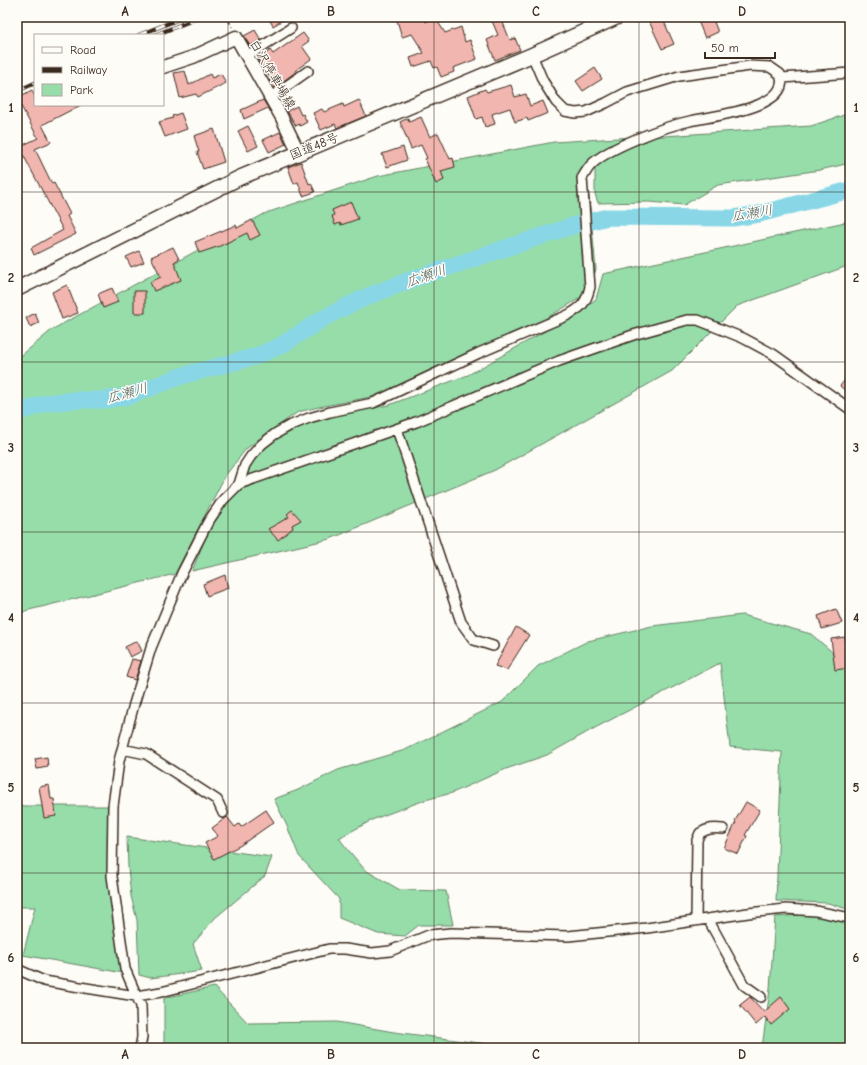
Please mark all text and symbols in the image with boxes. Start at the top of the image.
text: A [121,4,129,19]
text: B [327,4,335,19]
text: C [532,4,540,19]
text: D [738,4,746,19]
legend [34,34,164,106]
scale bar [705,34,775,60]
street label: 白沢停車場線 [247,36,299,112]
text: 50 m [711,41,739,55]
text: Road [70,43,96,57]
text: Railway [70,63,108,77]
text: Park [70,83,93,97]
text: 1 [8,100,14,115]
text: 1 [853,100,859,115]
street label: 国道48号 [287,129,341,163]
water label: 広瀬川 [730,201,774,225]
water label: 広瀬川 [403,261,449,291]
text: 2 [8,270,14,285]
text: 2 [853,270,859,285]
water label: 広瀬川 [105,379,149,407]
text: 3 [8,440,14,455]
text: 3 [853,440,859,455]
text: 4 [8,610,14,625]
text: 4 [853,610,859,625]
text: 5 [8,780,15,795]
text: 5 [853,780,860,795]
text: 6 [8,950,15,965]
text: 6 [853,950,860,965]
text: A [121,1047,129,1062]
text: B [327,1047,335,1062]
text: C [532,1047,540,1062]
text: D [738,1047,746,1062]

